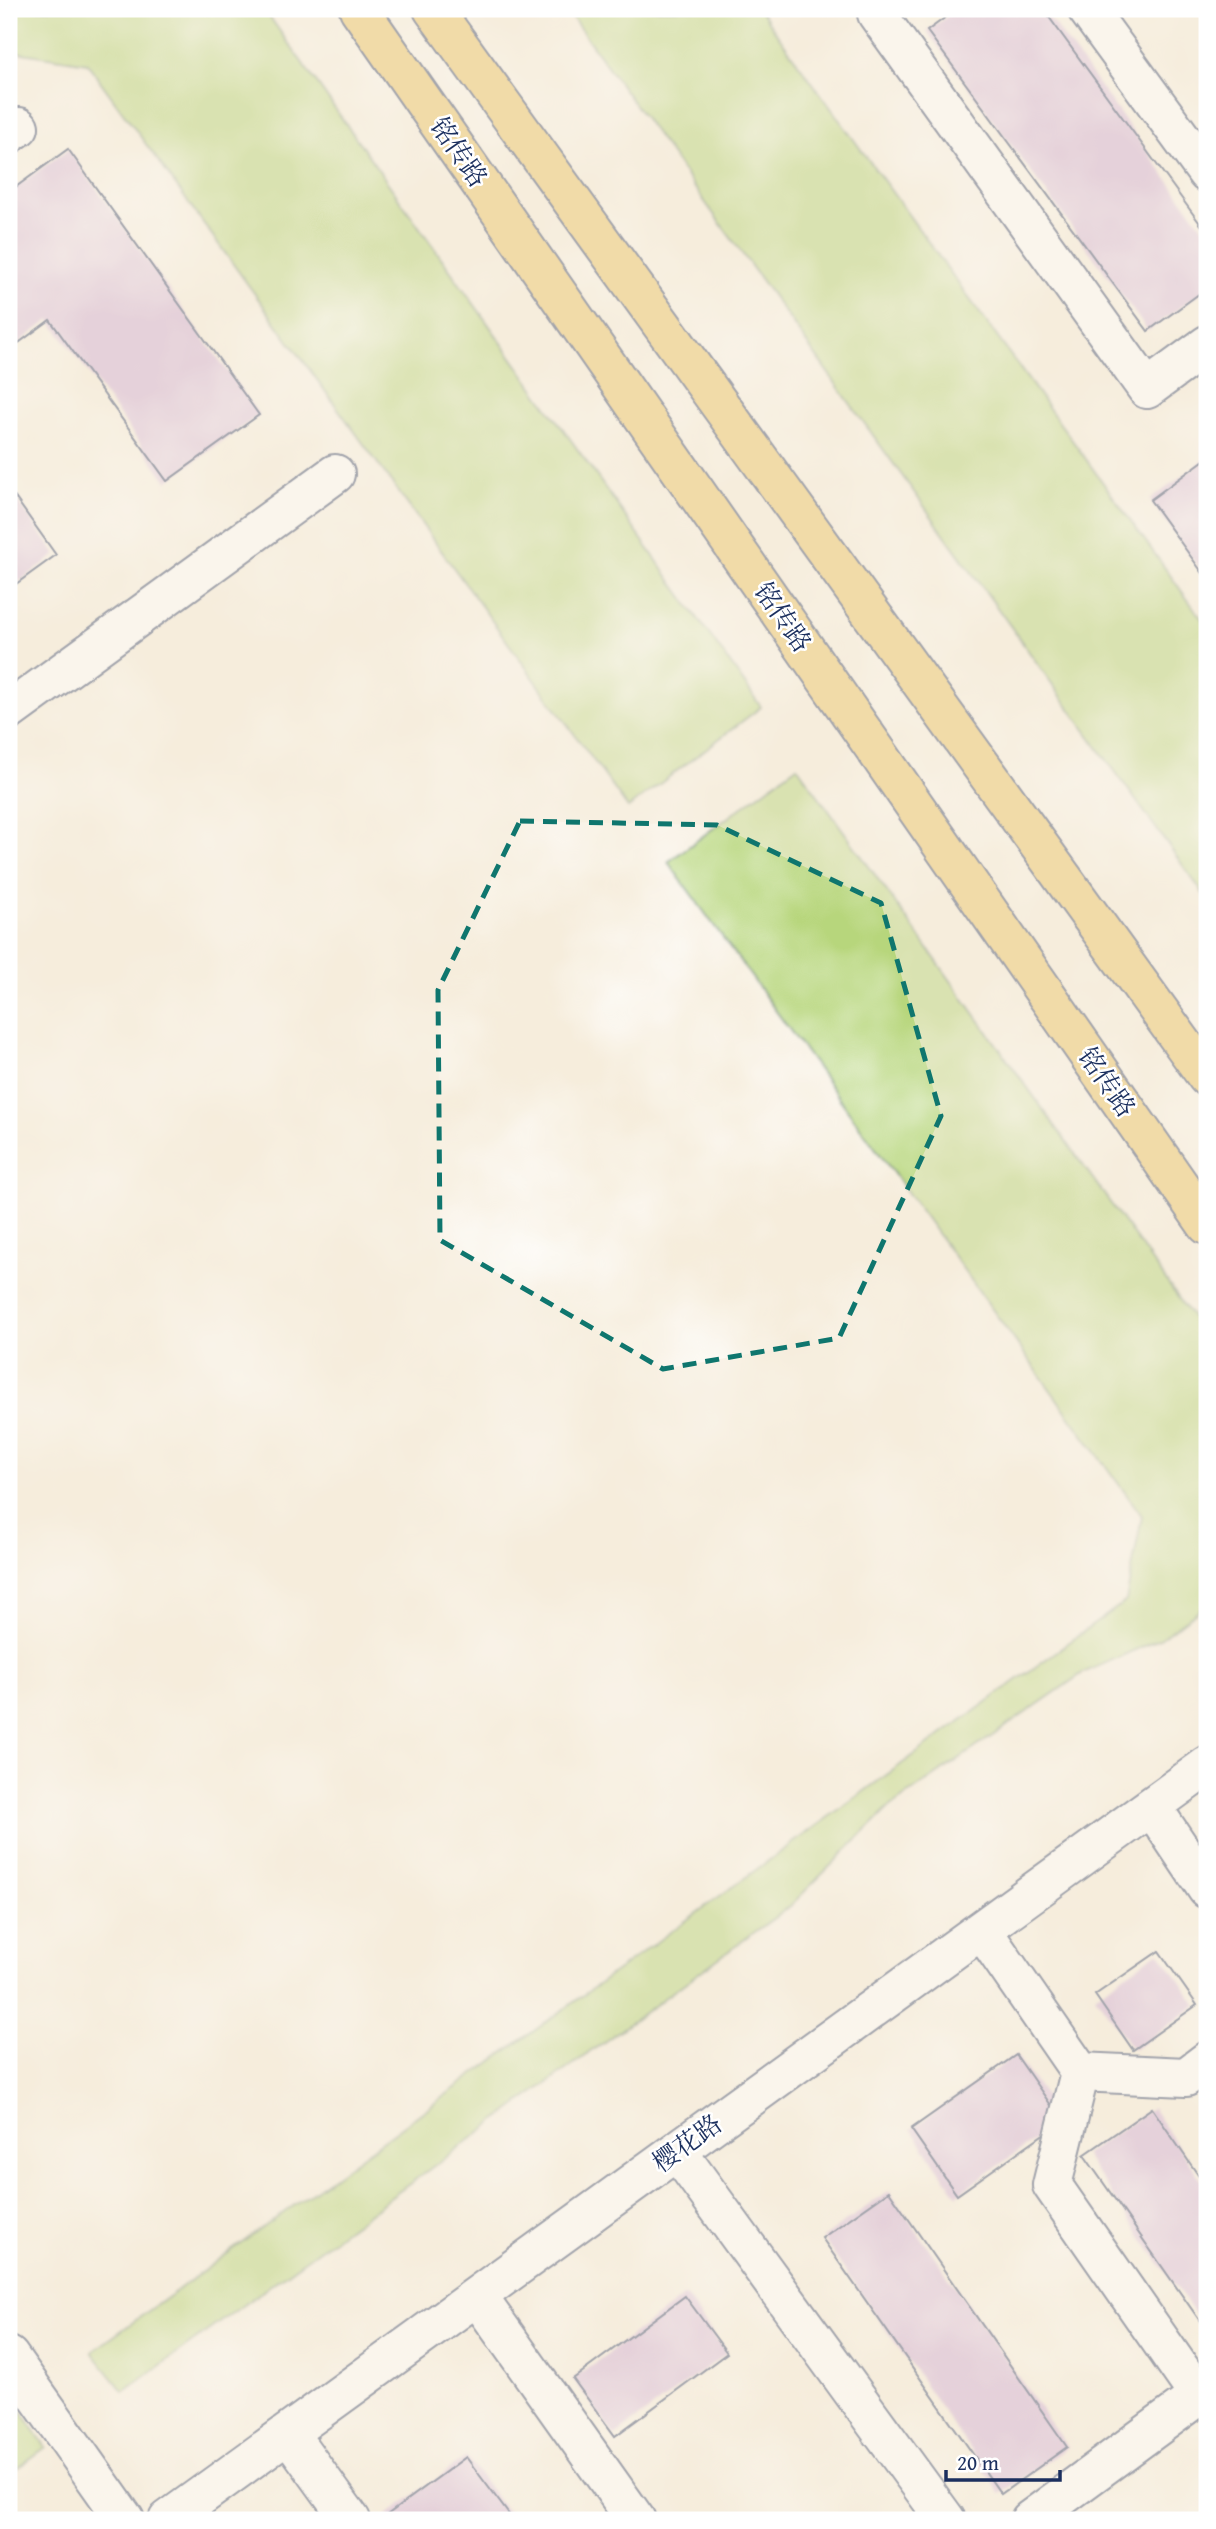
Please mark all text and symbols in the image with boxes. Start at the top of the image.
street label: 铭传路 [421,109,498,195]
street label: 铭传路 [745,574,822,660]
street label: 铭传路 [1069,1039,1146,1125]
street label: 樱花路 [644,2104,730,2181]
scale bar [946,2438,1060,2482]
text: 20 m [957,2447,999,2478]

